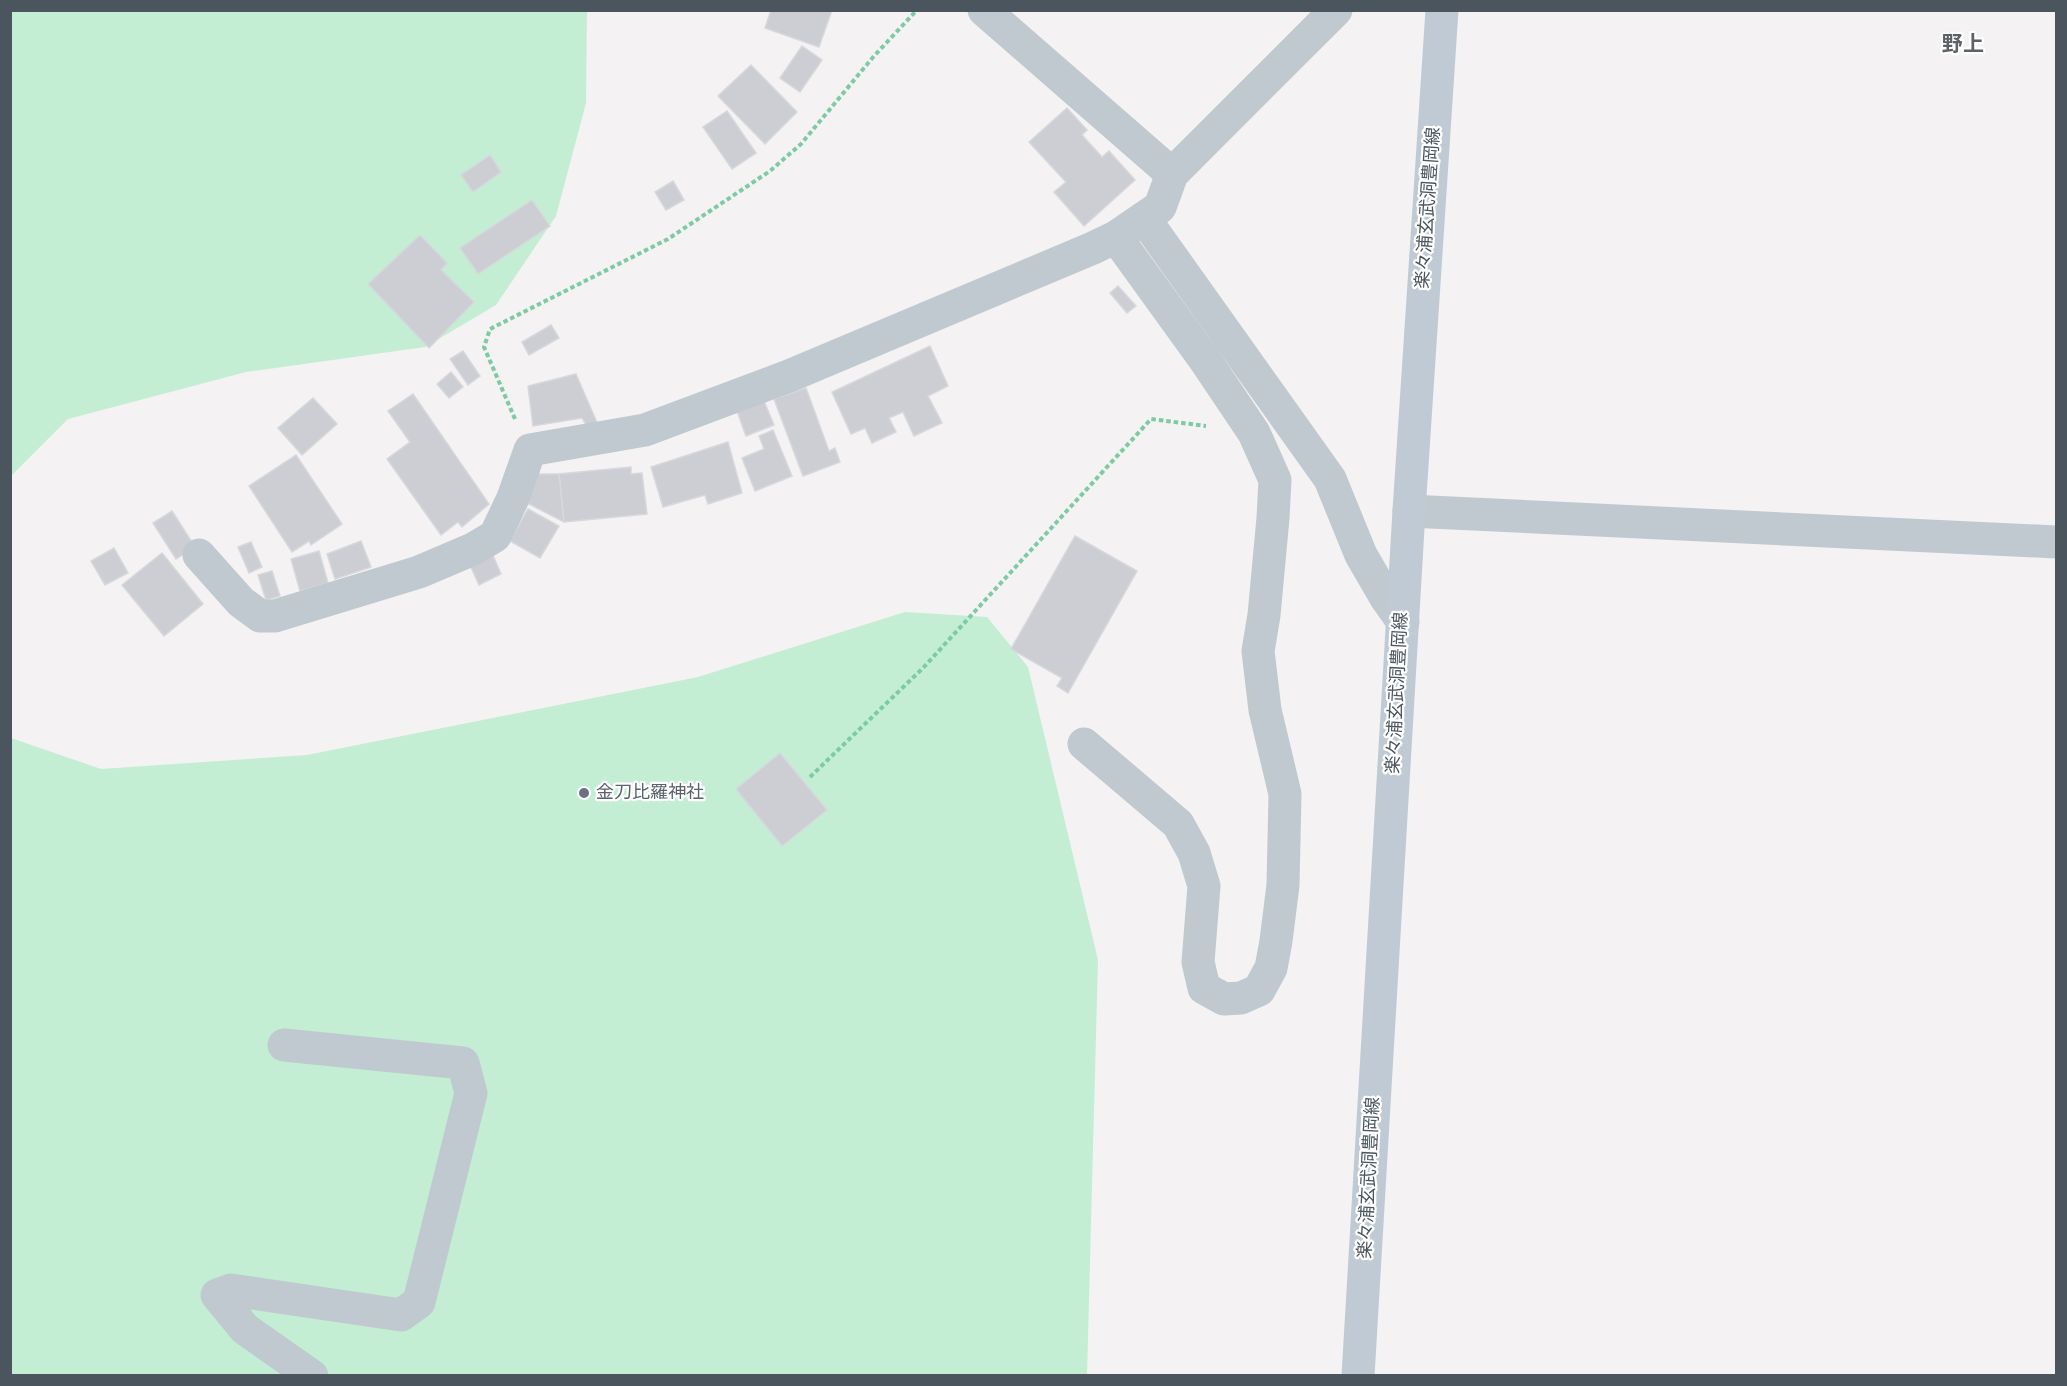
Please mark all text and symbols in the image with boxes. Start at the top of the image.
district label: 野上 [1942,32,1984,59]
street label: 楽々浦玄武洞豊岡線 [1412,126,1446,290]
street label: 楽々浦玄武洞豊岡線 [1382,612,1414,774]
place label: 金刀比羅神社 [596,782,704,805]
marker: 金刀比羅神社 [577,786,591,800]
street label: 楽々浦玄武洞豊岡線 [1354,1097,1386,1259]

